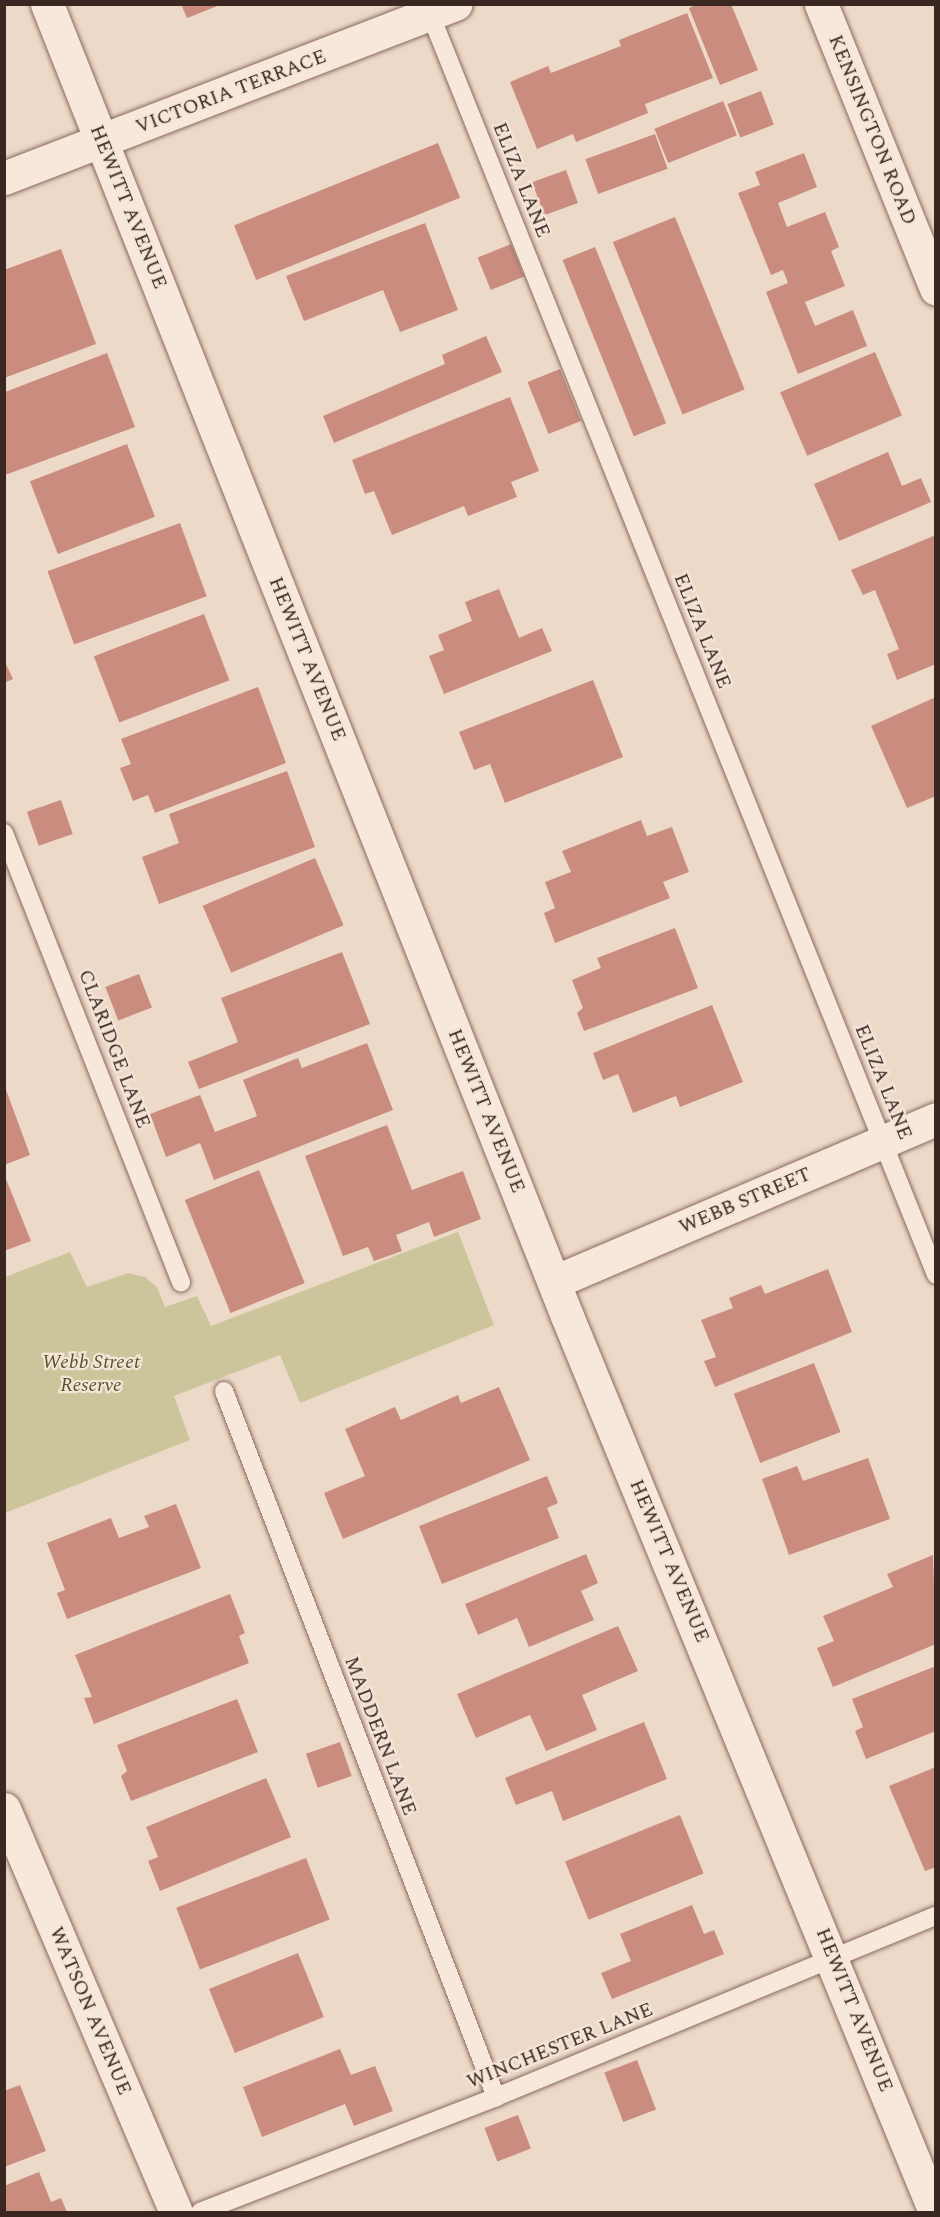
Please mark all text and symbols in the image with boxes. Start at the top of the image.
street label: KENSINGTON ROAD [823,31,921,229]
street label: VICTORIA TERRACE [132,45,330,139]
street label: ELIZA LANE [487,119,555,241]
street label: HEWITT AVENUE [84,121,172,293]
street label: ELIZA LANE [668,570,736,692]
street label: HEWITT AVENUE [263,573,351,745]
street label: CLARIDGE LANE [73,966,155,1132]
street label: ELIZA LANE [849,1021,917,1143]
street label: HEWITT AVENUE [442,1025,530,1197]
street label: WEBB STREET [675,1162,815,1240]
park label: Webb Street Reserve [42,1351,140,1398]
street label: HEWITT AVENUE [624,1476,714,1646]
street label: MADDERN LANE [339,1653,421,1819]
street label: WATSON AVENUE [44,1923,136,2099]
street label: HEWITT AVENUE [810,1924,898,2096]
street label: WINCHESTER LANE [463,1998,657,2094]

